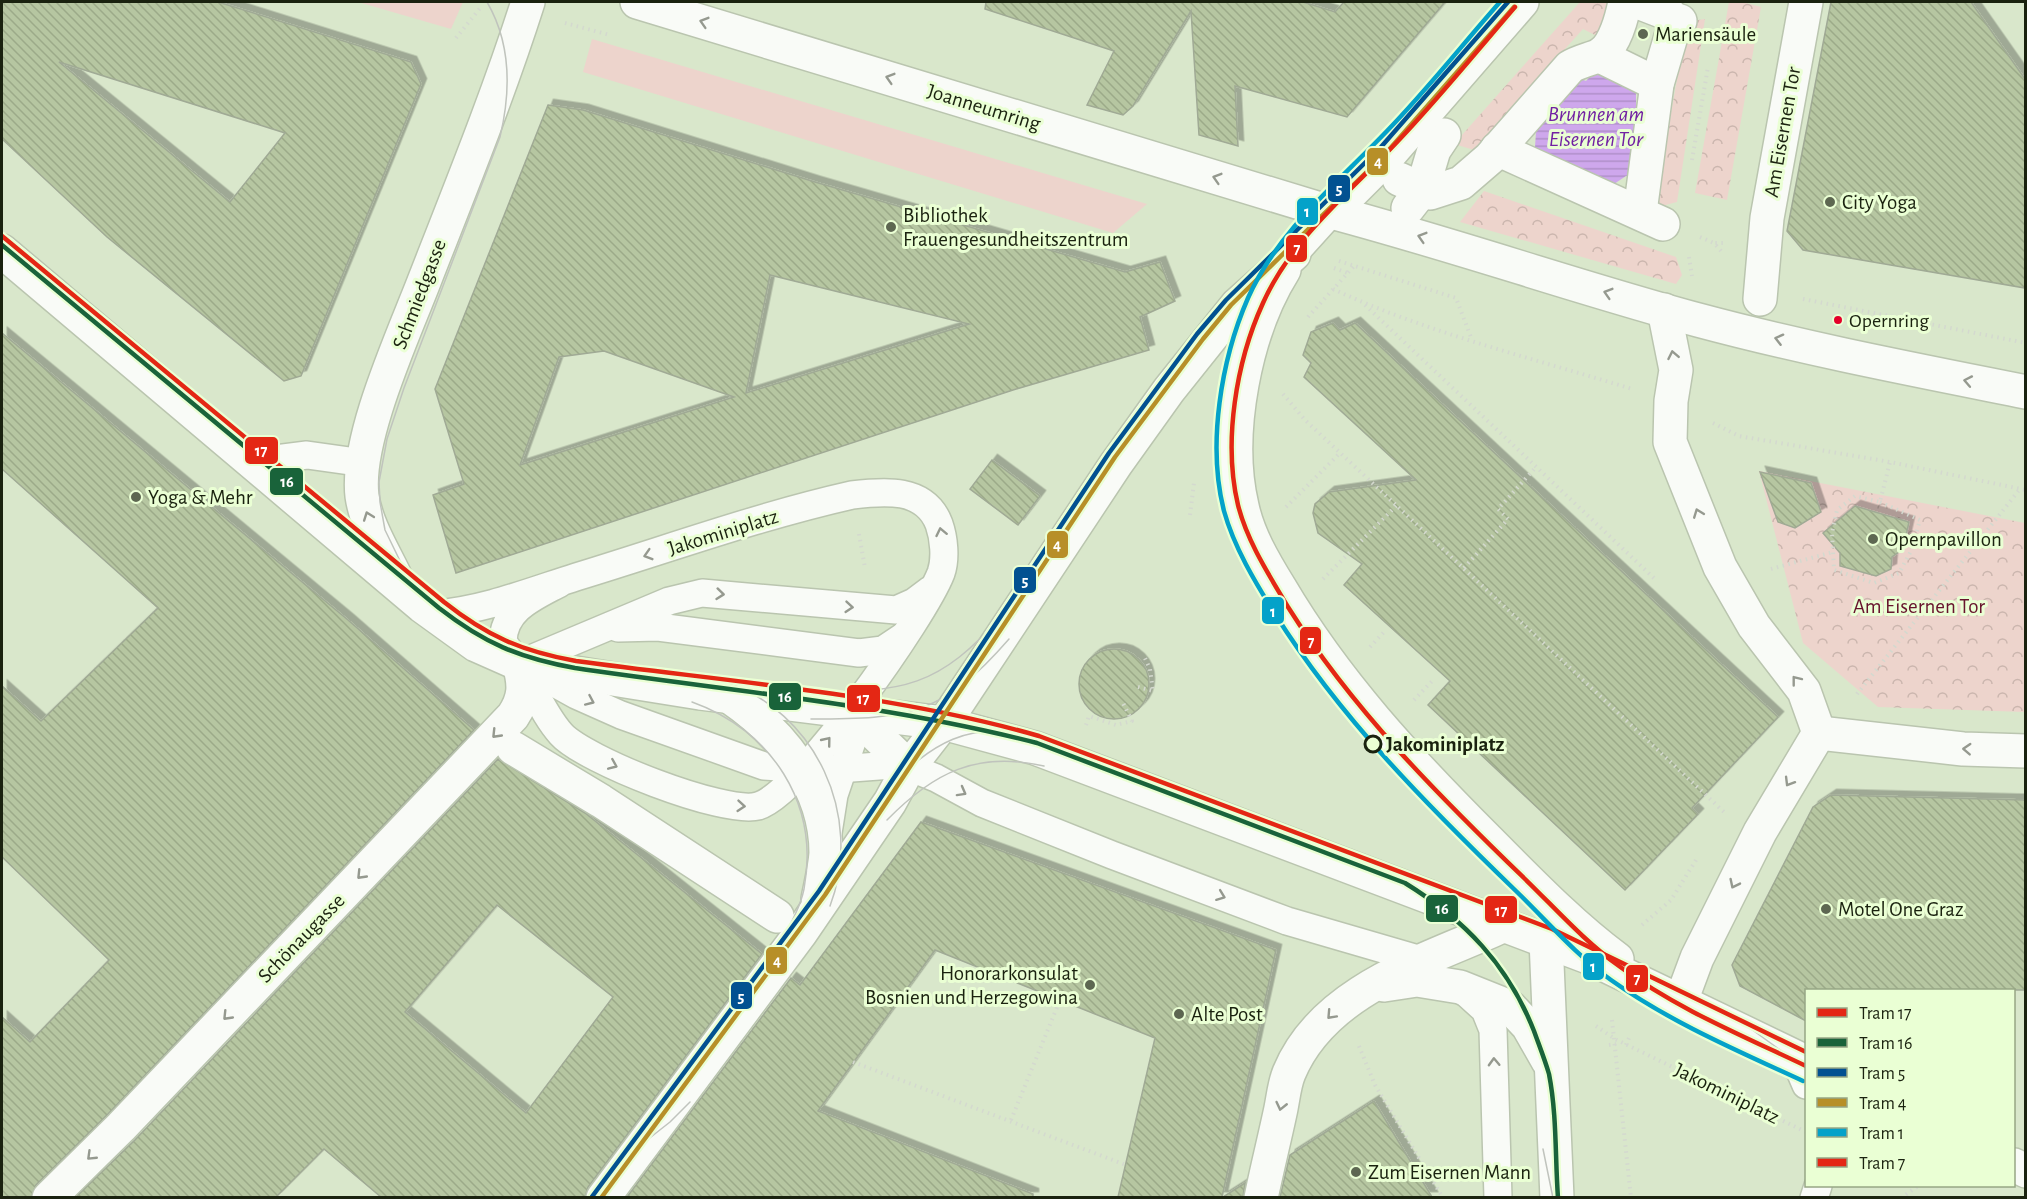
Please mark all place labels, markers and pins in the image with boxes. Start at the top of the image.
place label: Mariensäule [1655,24,1756,45]
marker: Mariensäule [1636,27,1650,41]
place label: City Yoga [1842,192,1917,213]
marker: City Yoga [1823,195,1837,209]
place label: Bibliothek Frauengesundheitszentrum [903,205,1129,250]
marker: Bibliothek Frauengesundheitszentrum [884,220,898,234]
place label: Opernring [1849,311,1929,331]
marker: Opernring [1832,314,1844,326]
place label: Yoga & Mehr [148,487,253,508]
marker: Yoga & Mehr [129,490,143,504]
place label: Opernpavillon [1885,529,2002,550]
marker: Opernpavillon [1866,532,1880,546]
place label: Jakominiplatz [1386,734,1505,755]
marker: Jakominiplatz [1364,735,1382,753]
place label: Motel One Graz [1838,899,1964,920]
marker: Motel One Graz [1819,902,1833,916]
place label: Honorarkonsulat Bosnien und Herzegowina [865,963,1078,1008]
marker: Honorarkonsulat Bosnien und Herzegowina [1083,978,1097,992]
place label: Alte Post [1191,1004,1263,1025]
marker: Alte Post [1172,1007,1186,1021]
place label: Zum Eisernen Mann [1368,1162,1531,1183]
marker: Zum Eisernen Mann [1349,1165,1363,1179]

